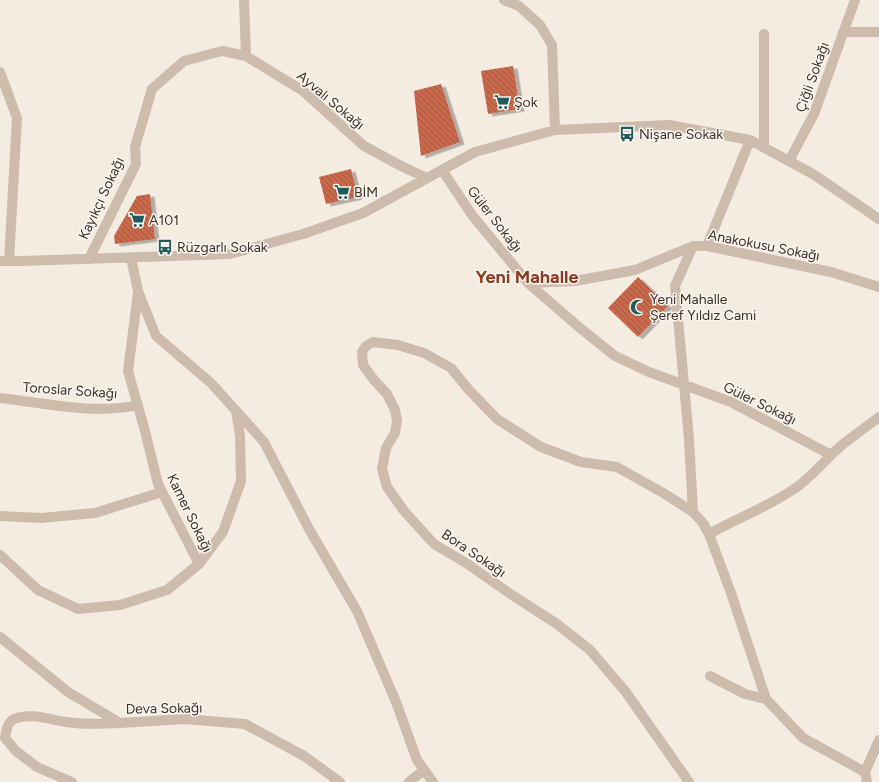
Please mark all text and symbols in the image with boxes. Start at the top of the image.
street label: Çiğli Sokağı [792,40,833,115]
street label: Ayvalı Sokağı [294,67,368,133]
supermarket icon: Şok [493,93,511,111]
place label: Şok [514,94,538,111]
bus stop icon: Nişane Sokak [618,125,636,143]
place label: Nişane Sokak [639,126,723,143]
street label: Kayıkçı Sokağı [75,154,128,242]
supermarket icon: BİM [333,183,351,201]
street label: Güler Sokağı [463,183,526,256]
place label: BİM [354,184,378,201]
supermarket icon: A101 [128,211,146,229]
place label: A101 [149,212,179,229]
street label: Anakokusu Sokağı [707,226,821,265]
bus stop icon: Rüzgarlı Sokak [156,238,174,256]
place label: Rüzgarlı Sokak [177,239,268,256]
district label: Yeni Mahalle [476,266,579,288]
place label: Yeni Mahalle Şeref Yıldız Cami [650,291,756,324]
mosque icon: Yeni Mahalle Şeref Yıldız Cami [629,298,647,316]
street label: Güler Sokağı [720,378,799,428]
street label: Toroslar Sokağı [22,379,118,402]
street label: Kamer Sokağı [163,471,216,555]
street label: Bora Sokağı [438,526,509,581]
street label: Deva Sokağı [125,699,203,718]

